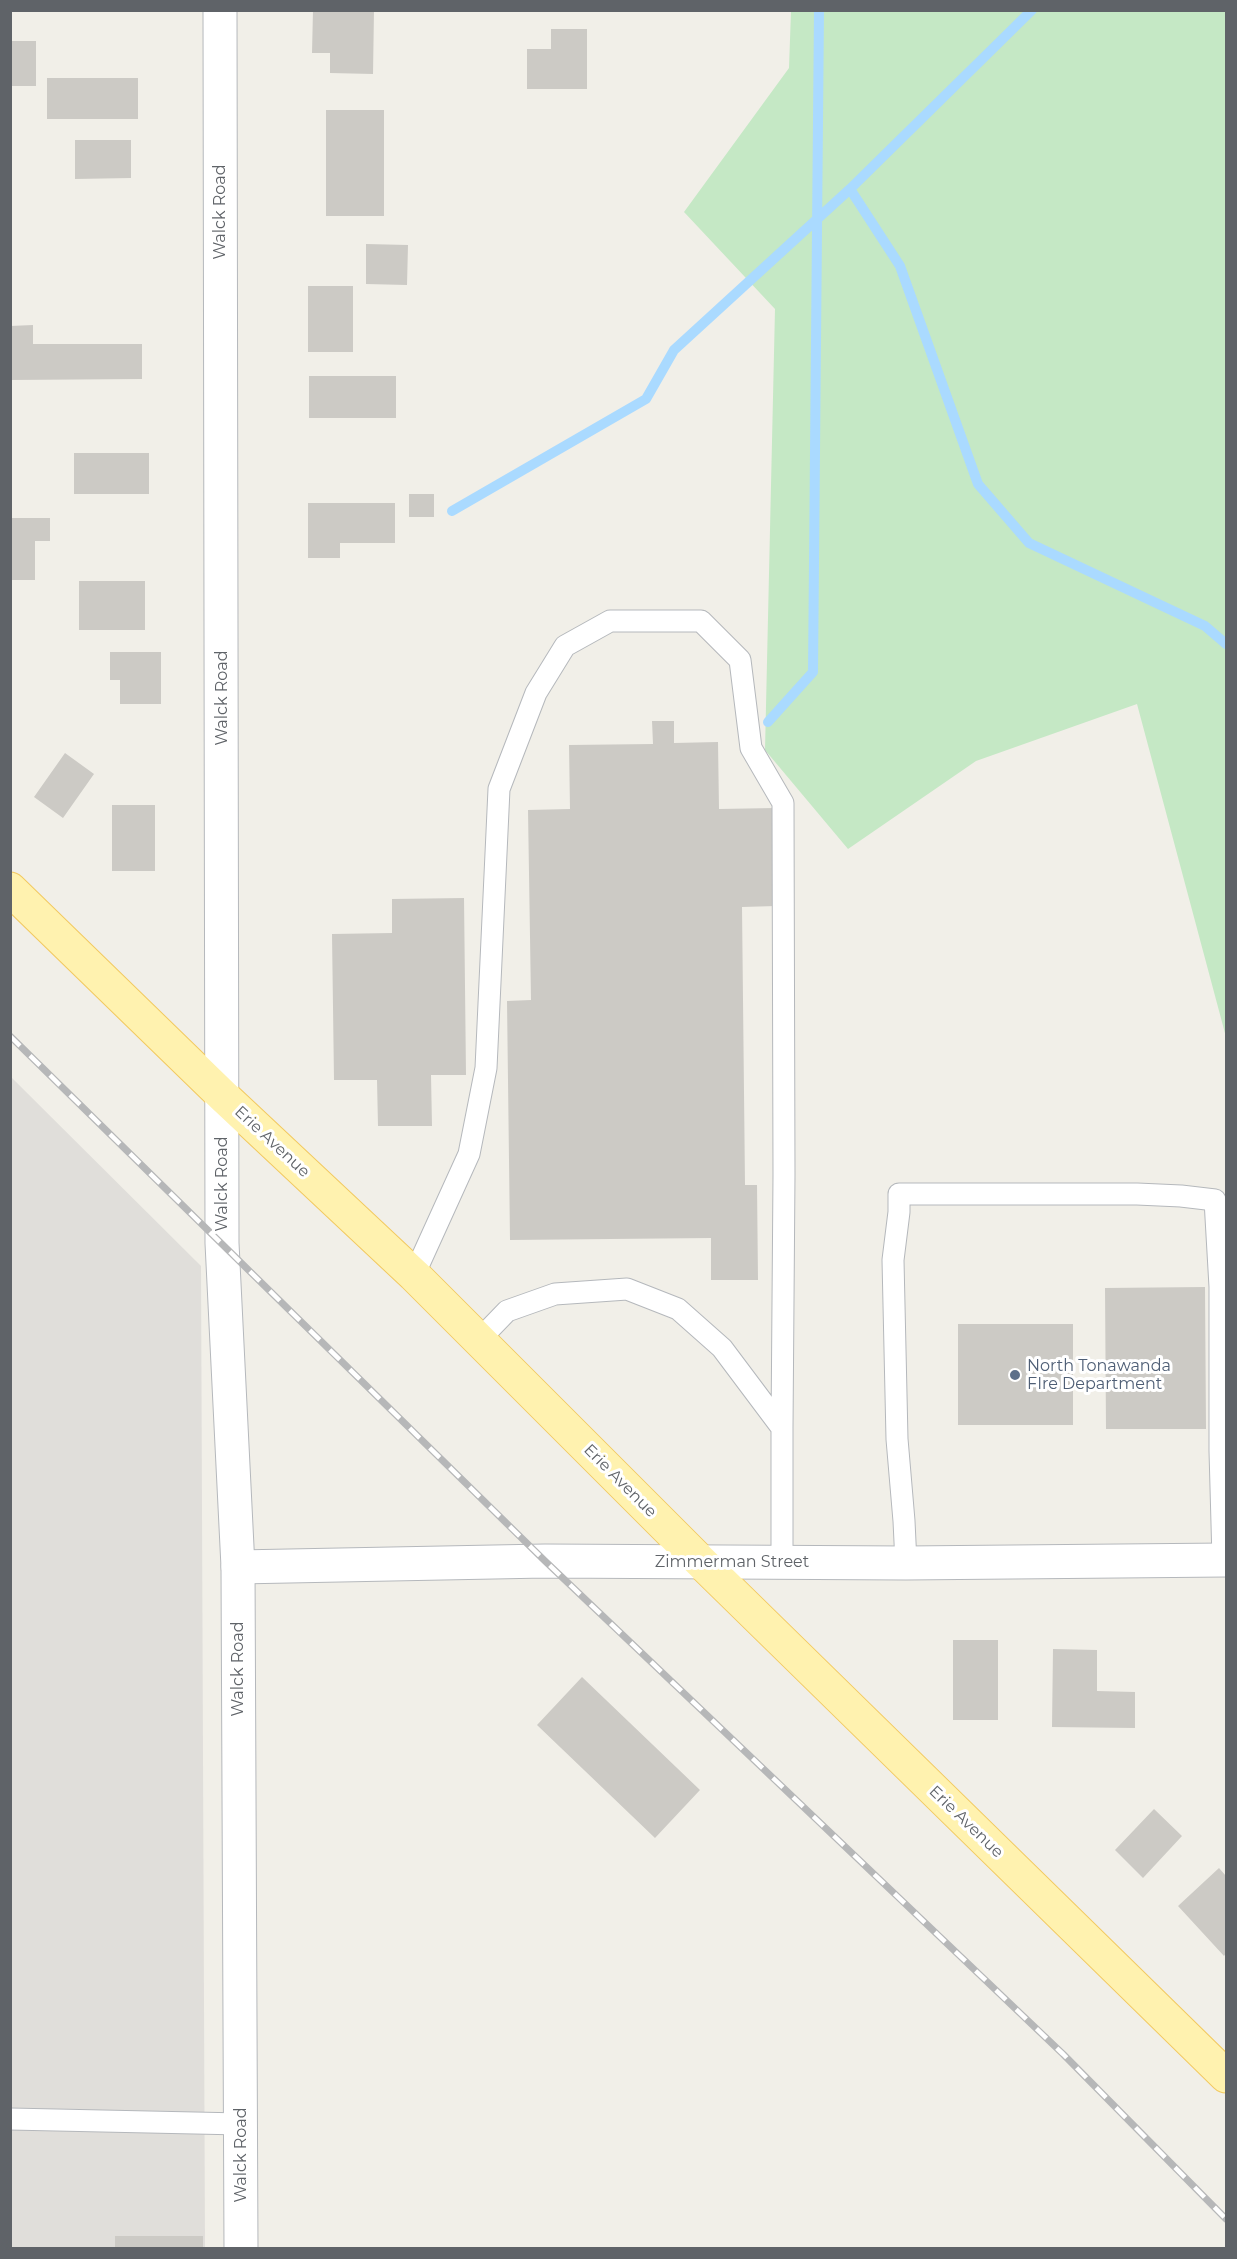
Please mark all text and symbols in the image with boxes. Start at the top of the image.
street label: Walck Road [210,164,230,260]
street label: Walck Road [212,650,232,746]
street label: Erie Avenue [231,1102,313,1182]
street label: Walck Road [212,1136,232,1232]
place label: North Tonawanda FIre Department [1027,1356,1171,1394]
marker: North Tonawanda FIre Department [1008,1368,1022,1382]
street label: Erie Avenue [579,1440,661,1522]
street label: Zimmerman Street [655,1552,809,1572]
street label: Walck Road [228,1621,248,1717]
street label: Erie Avenue [925,1782,1007,1862]
street label: Walck Road [231,2107,251,2203]

